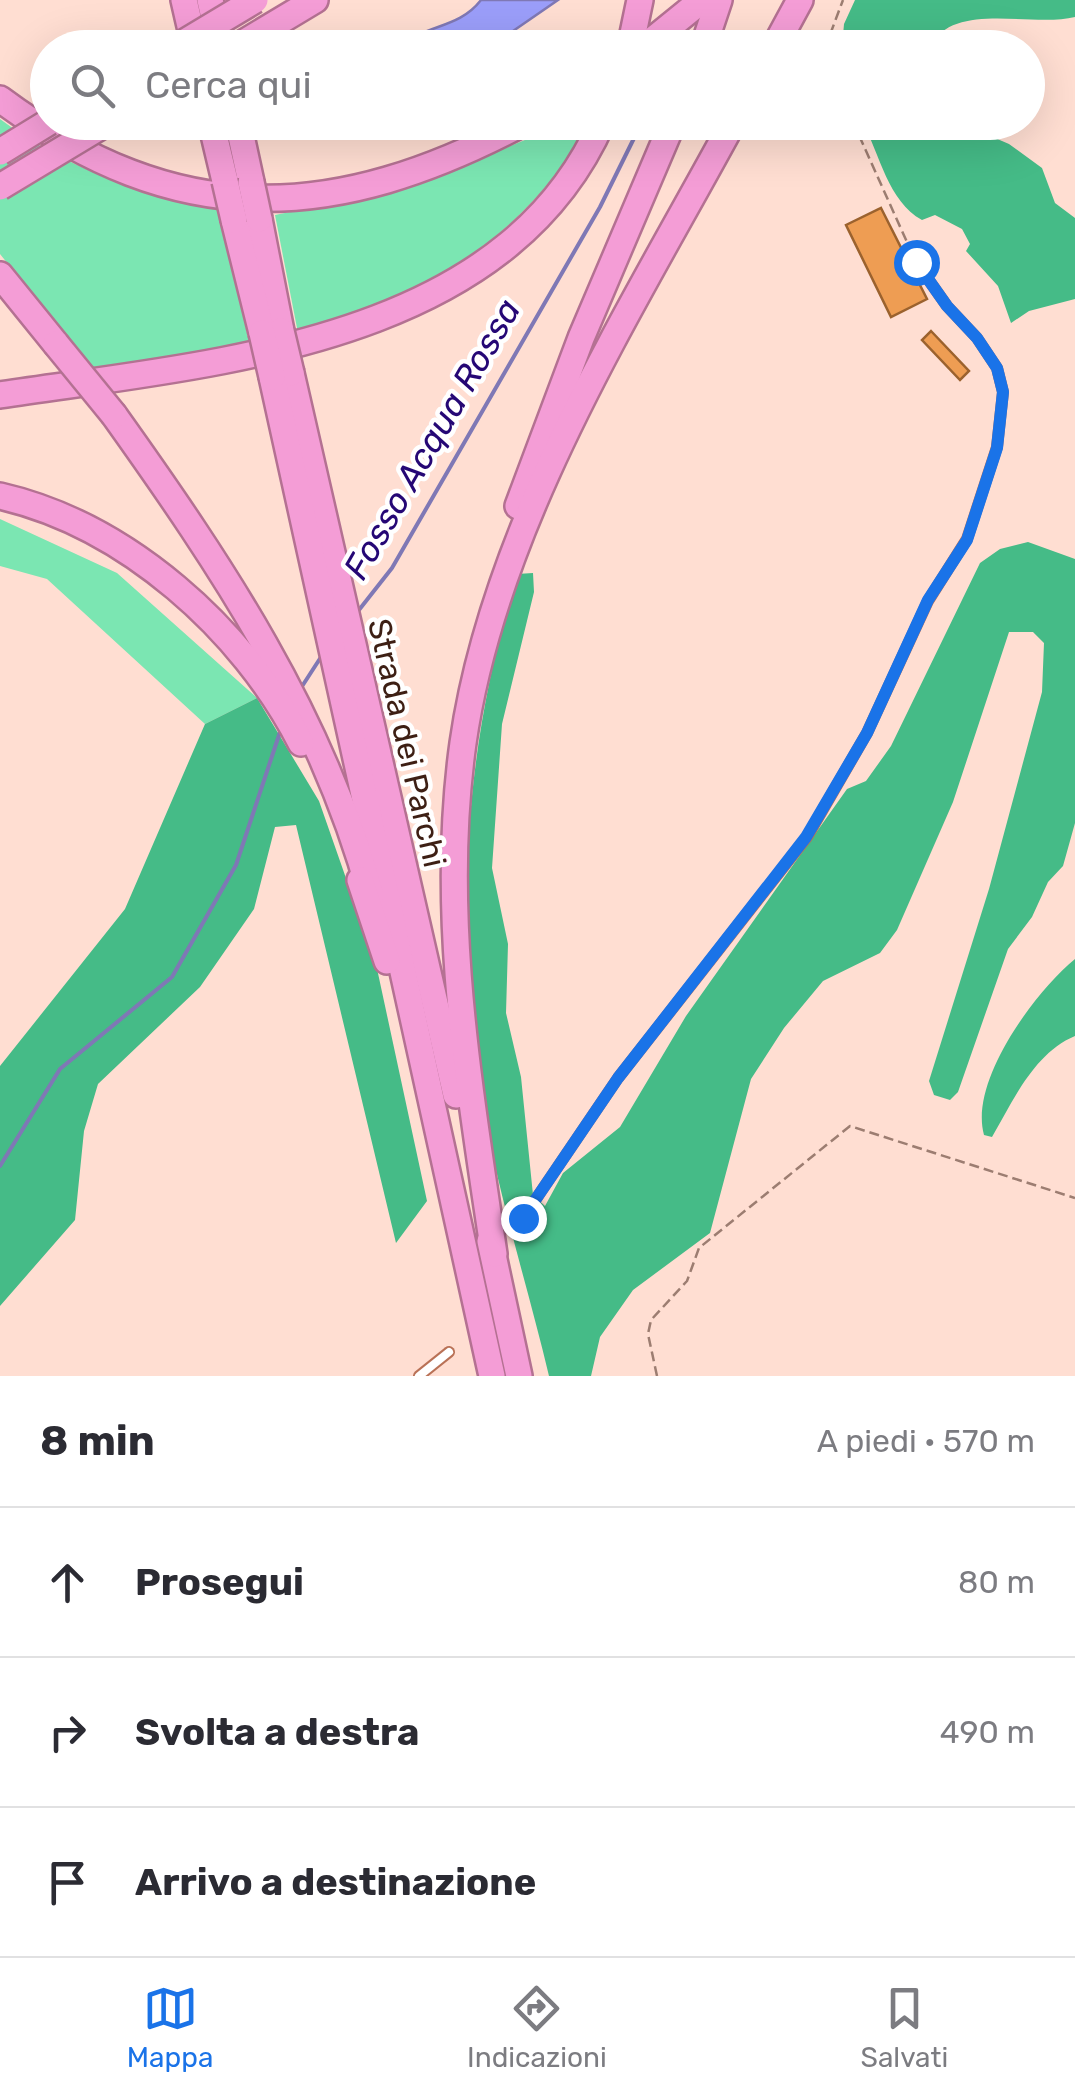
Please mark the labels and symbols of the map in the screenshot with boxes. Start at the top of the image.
route start [894,240,940,286]
water label: Fosso Acqua Rossa [335,291,529,587]
street label: Strada dei Parchi [360,615,454,871]
route end [501,1196,547,1242]

